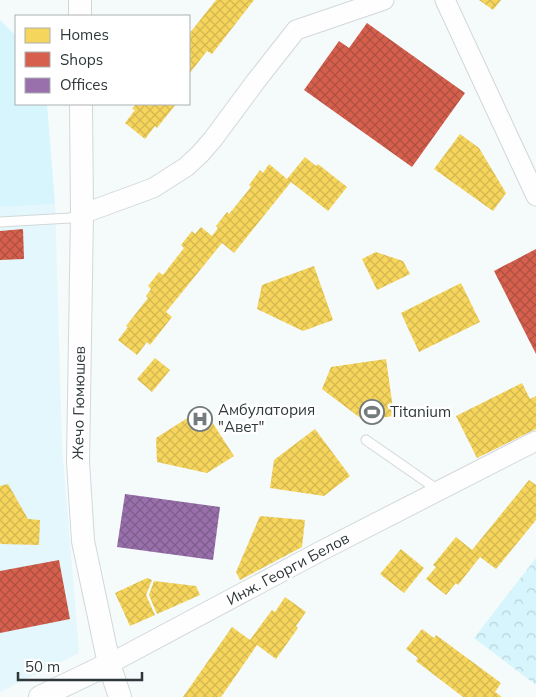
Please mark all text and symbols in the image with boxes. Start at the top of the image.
legend [15,15,190,105]
text: Homes [60,25,109,44]
text: Shops [60,50,103,69]
text: Offices [60,75,108,94]
street label: Жечо Гюмюшев [68,346,89,460]
sports icon: Titanium [359,399,385,425]
place label: Амбулатория "Авет" [218,400,315,436]
place label: Titanium [390,402,451,421]
hospital icon: Амбулатория "Авет" [187,406,213,432]
street label: Инж. Георги Белов [223,528,352,609]
scale bar [18,650,141,682]
text: 50 m [25,657,60,676]

